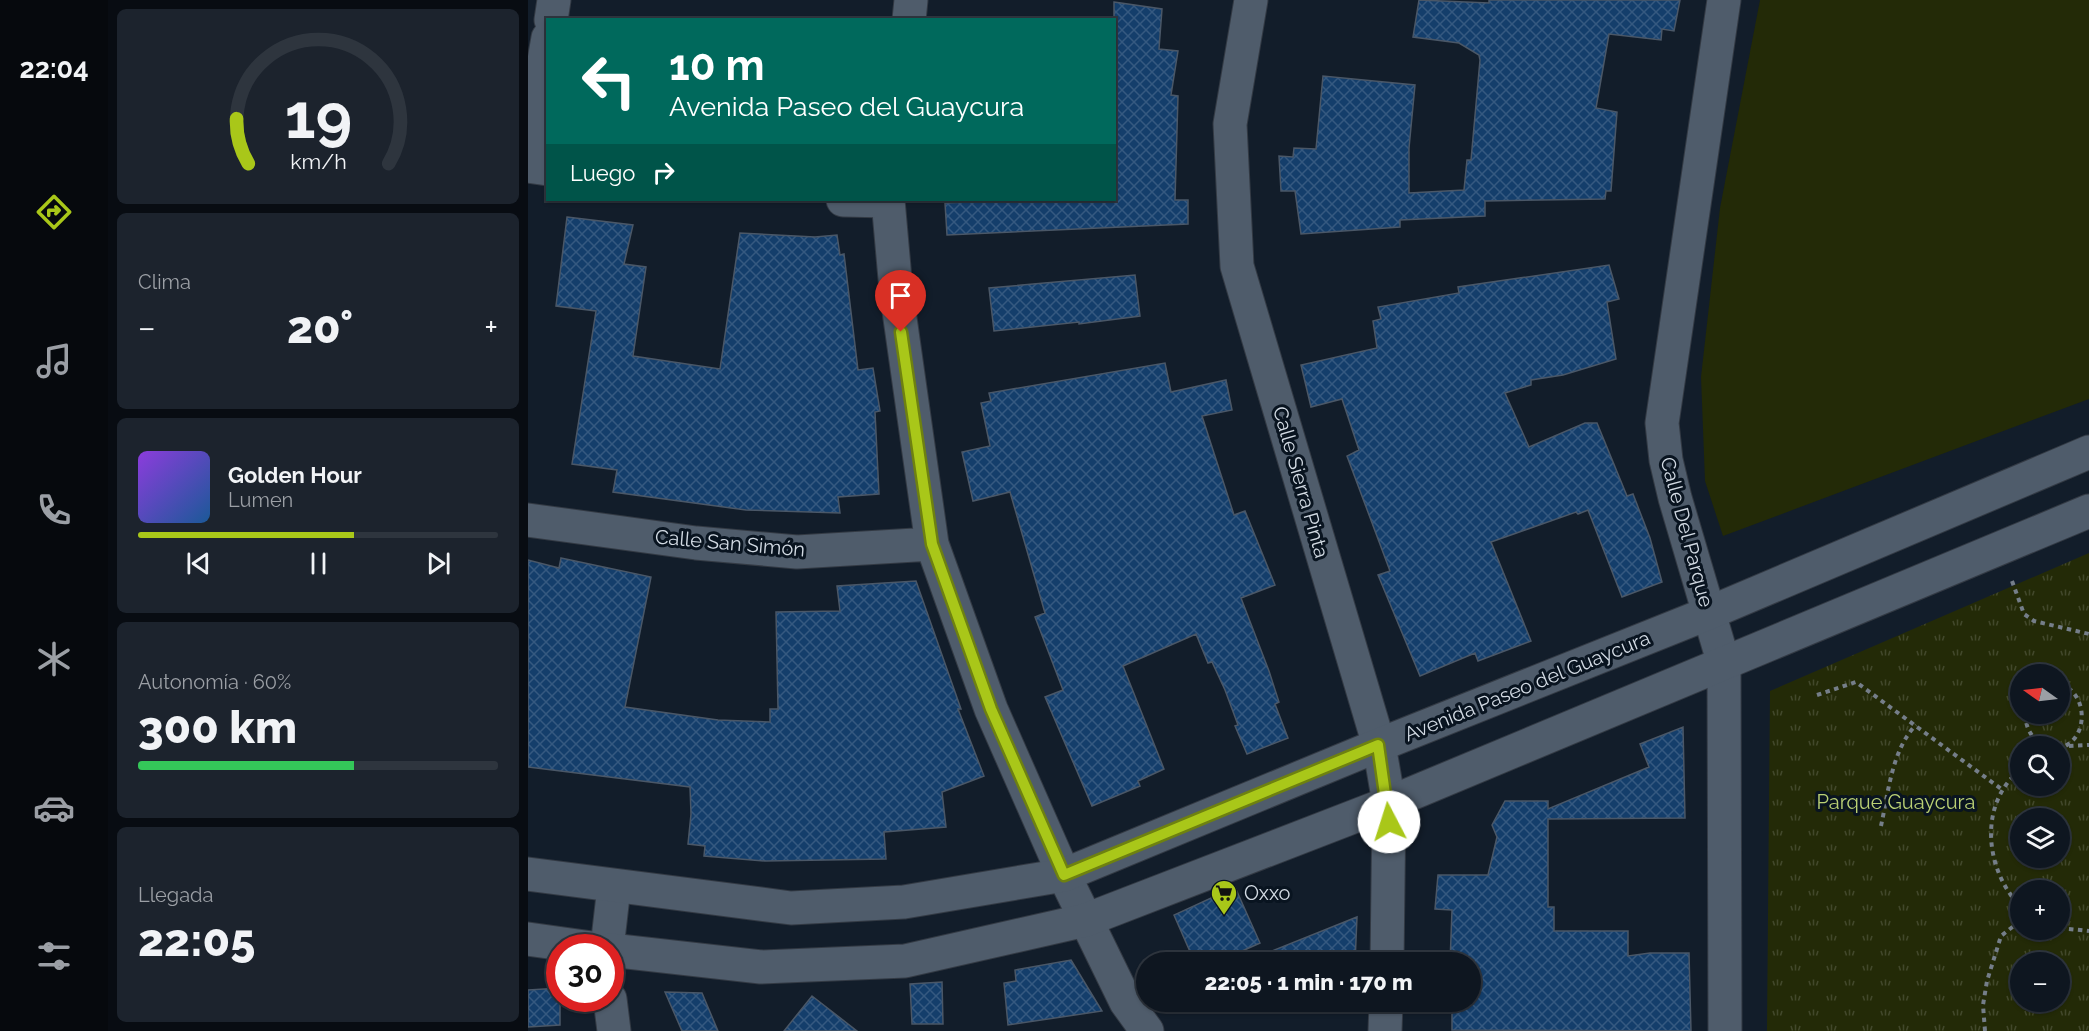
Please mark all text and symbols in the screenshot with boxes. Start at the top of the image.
text: 10 m [669,41,765,90]
icon: left [570,42,648,120]
text: 22:04 [19,53,89,84]
text: 19 [284,79,352,153]
text: Avenida Paseo del Guaycura [669,91,1024,122]
text: km/h [290,149,346,174]
icon: right [647,156,680,189]
text: Luego [570,160,635,186]
icon: directions [33,191,75,233]
text: Clima [138,270,191,294]
pin [875,270,926,332]
icon: arrive [884,279,917,312]
text: 20° [287,301,353,354]
text: − [138,308,156,347]
text: + [484,308,498,347]
icon: music [33,340,75,382]
street label: Calle Sierra Pinta [1268,403,1334,561]
street label: Calle Del Parque [1655,454,1719,610]
text: Golden Hour [228,462,362,488]
text: Lumen [228,488,293,512]
icon: phone [33,489,75,531]
street label: Calle San Simón [654,524,806,562]
icon: previous [182,547,215,580]
icon: pause [302,547,335,580]
icon: next [422,547,455,580]
street label: Avenida Paseo del Guaycura [1401,626,1653,746]
icon: climate [33,638,75,680]
north arrow [2010,664,2070,724]
map controls [2010,664,2070,1012]
text: Autonomía · 60% [138,670,291,694]
text: 300 km [138,701,297,754]
button: search [2010,736,2070,796]
icon: car [33,787,75,829]
position arrow [1357,790,1421,854]
park label: Parque Guaycura [1816,790,1976,814]
button: layers [2010,808,2070,868]
supermarket icon: Oxxo [1209,878,1239,916]
button: + [2010,880,2070,940]
place label: Oxxo [1244,881,1291,905]
text: Llegada [138,883,213,907]
text: 22:05 [138,914,255,967]
speed limit sign: 30 [546,934,624,1012]
icon: filters [33,935,75,977]
button: − [2010,952,2070,1012]
text: 22:05 · 1 min · 170 m [1204,969,1413,995]

